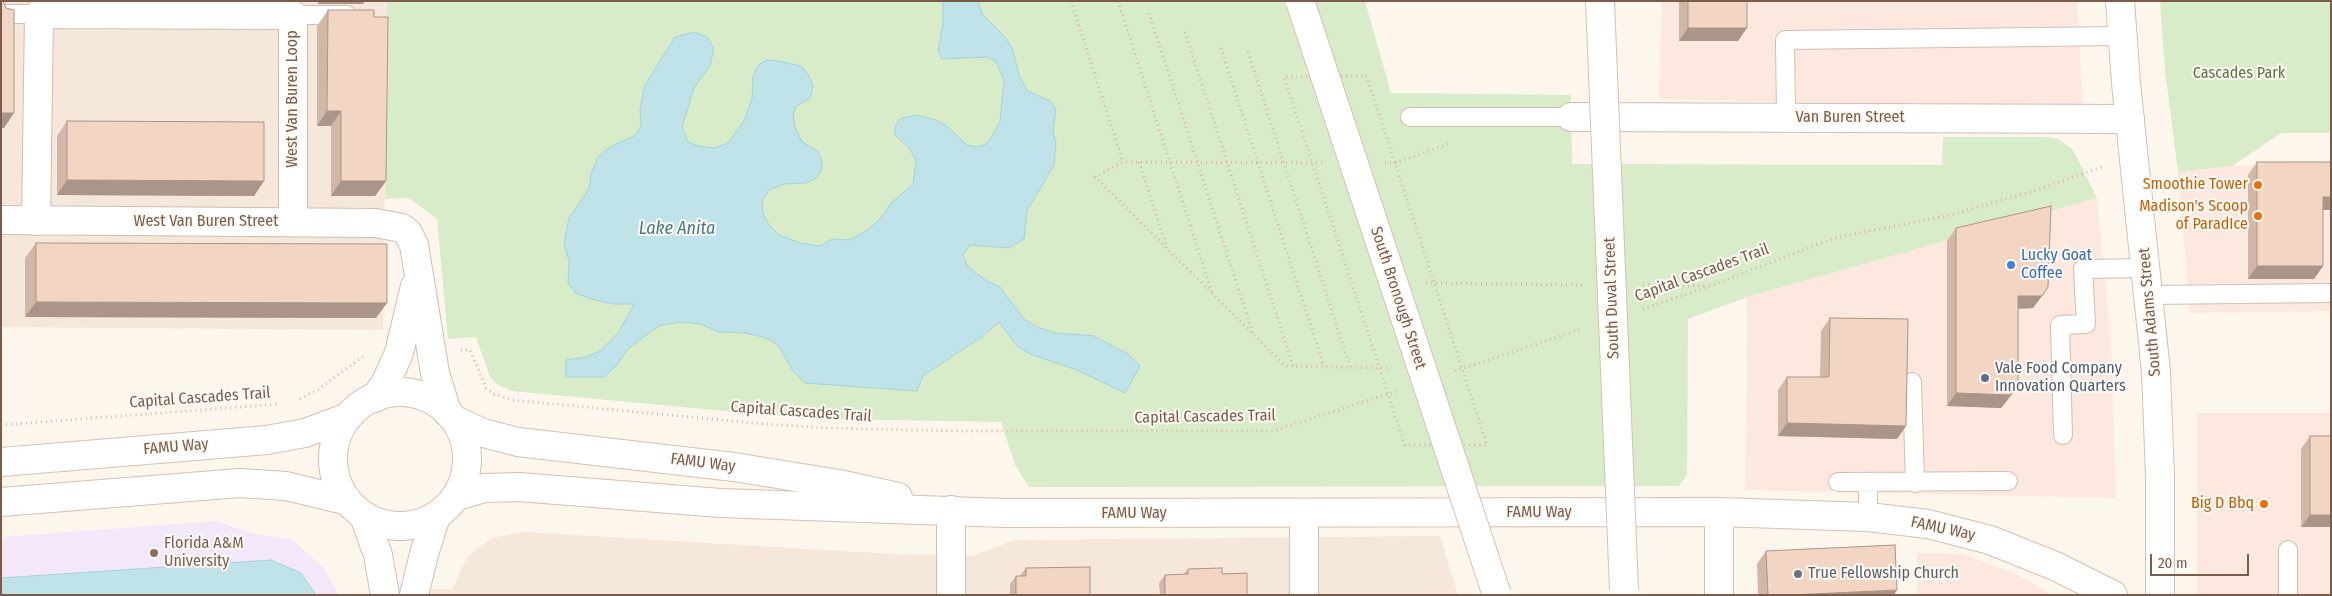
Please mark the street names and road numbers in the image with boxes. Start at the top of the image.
street label: West Van Buren Loop [283,30,303,168]
street label: Van Buren Street [1795,108,1905,128]
street label: West Van Buren Street [134,212,278,232]
street label: South Bronough Street [1366,224,1430,372]
street label: South Duval Street [1600,237,1624,359]
street label: Capital Cascades Trail [1632,240,1772,306]
street label: South Adams Street [2135,247,2165,377]
street label: Capital Cascades Trail [129,383,271,413]
street label: Capital Cascades Trail [730,397,872,427]
street label: Capital Cascades Trail [1134,406,1276,428]
street label: FAMU Way [143,435,209,459]
street label: FAMU Way [669,449,737,477]
street label: FAMU Way [1506,503,1572,523]
street label: FAMU Way [1101,504,1167,524]
street label: FAMU Way [1909,513,1977,545]

